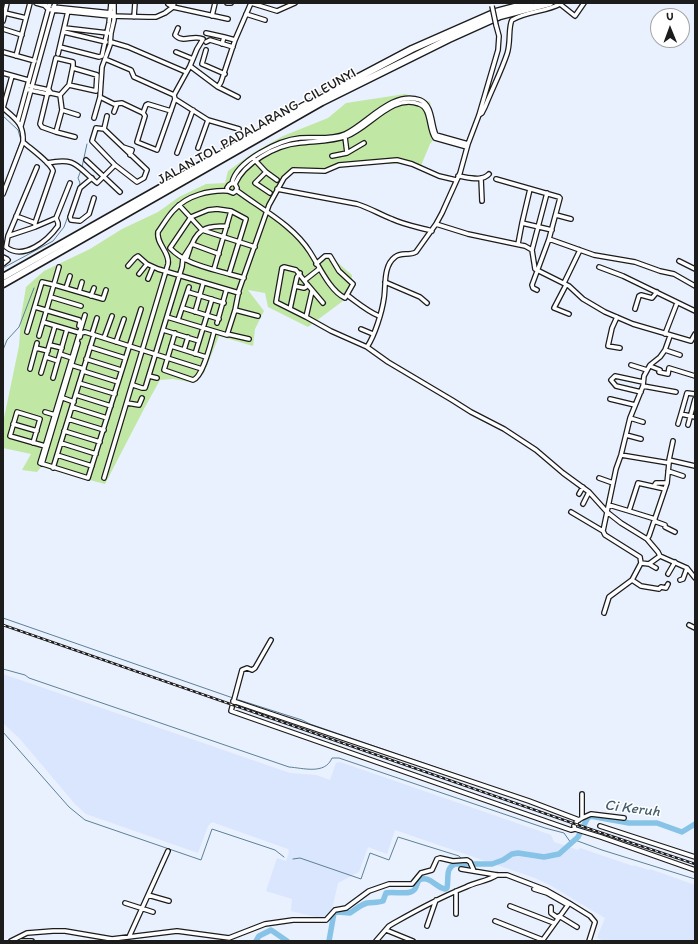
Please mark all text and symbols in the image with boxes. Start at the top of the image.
north arrow [650,8,690,48]
text: U [666,10,674,23]
street label: JALAN TOL PADALARANG–CILEUNYI [155,65,359,189]
water label: Ci Keruh [603,797,661,821]

